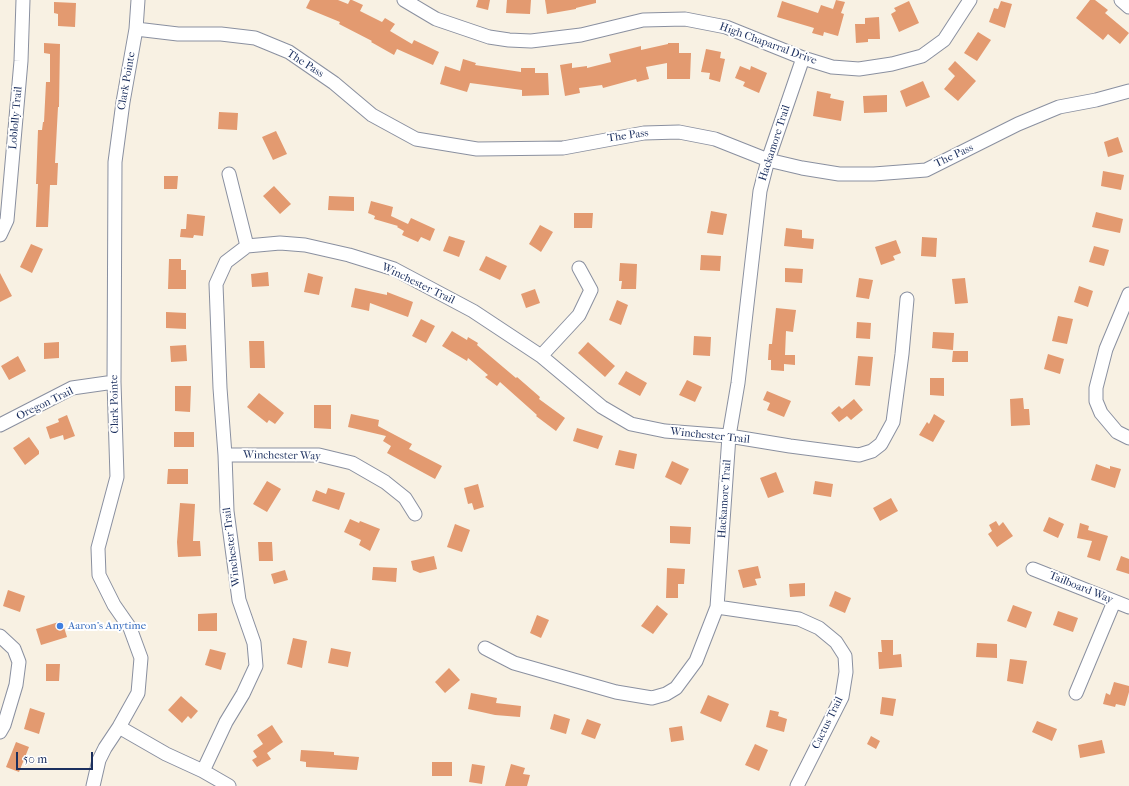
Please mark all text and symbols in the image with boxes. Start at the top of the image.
street label: High Chaparral Drive [717,20,819,68]
street label: The Pass [284,47,326,81]
street label: Clark Pointe [115,51,139,111]
street label: Loblolly Trail [7,86,25,150]
street label: Hackamore Trail [757,103,793,183]
street label: The Pass [607,127,649,145]
street label: The Pass [932,141,976,171]
street label: Winchester Trail [379,261,457,307]
street label: Clark Pointe [108,374,122,434]
street label: Oregon Trail [14,385,76,423]
street label: Winchester Trail [670,425,750,447]
street label: Winchester Way [243,449,321,463]
street label: Hackamore Trail [716,459,734,539]
street label: Winchester Trail [221,507,243,587]
street label: Tailboard Way [1047,569,1115,607]
place label: Aaron's Anytime [68,619,146,633]
marker: Aaron's Anytime [55,621,65,631]
street label: Cactus Trail [810,695,846,751]
scale bar [18,744,95,770]
text: 50 m [23,752,47,766]

